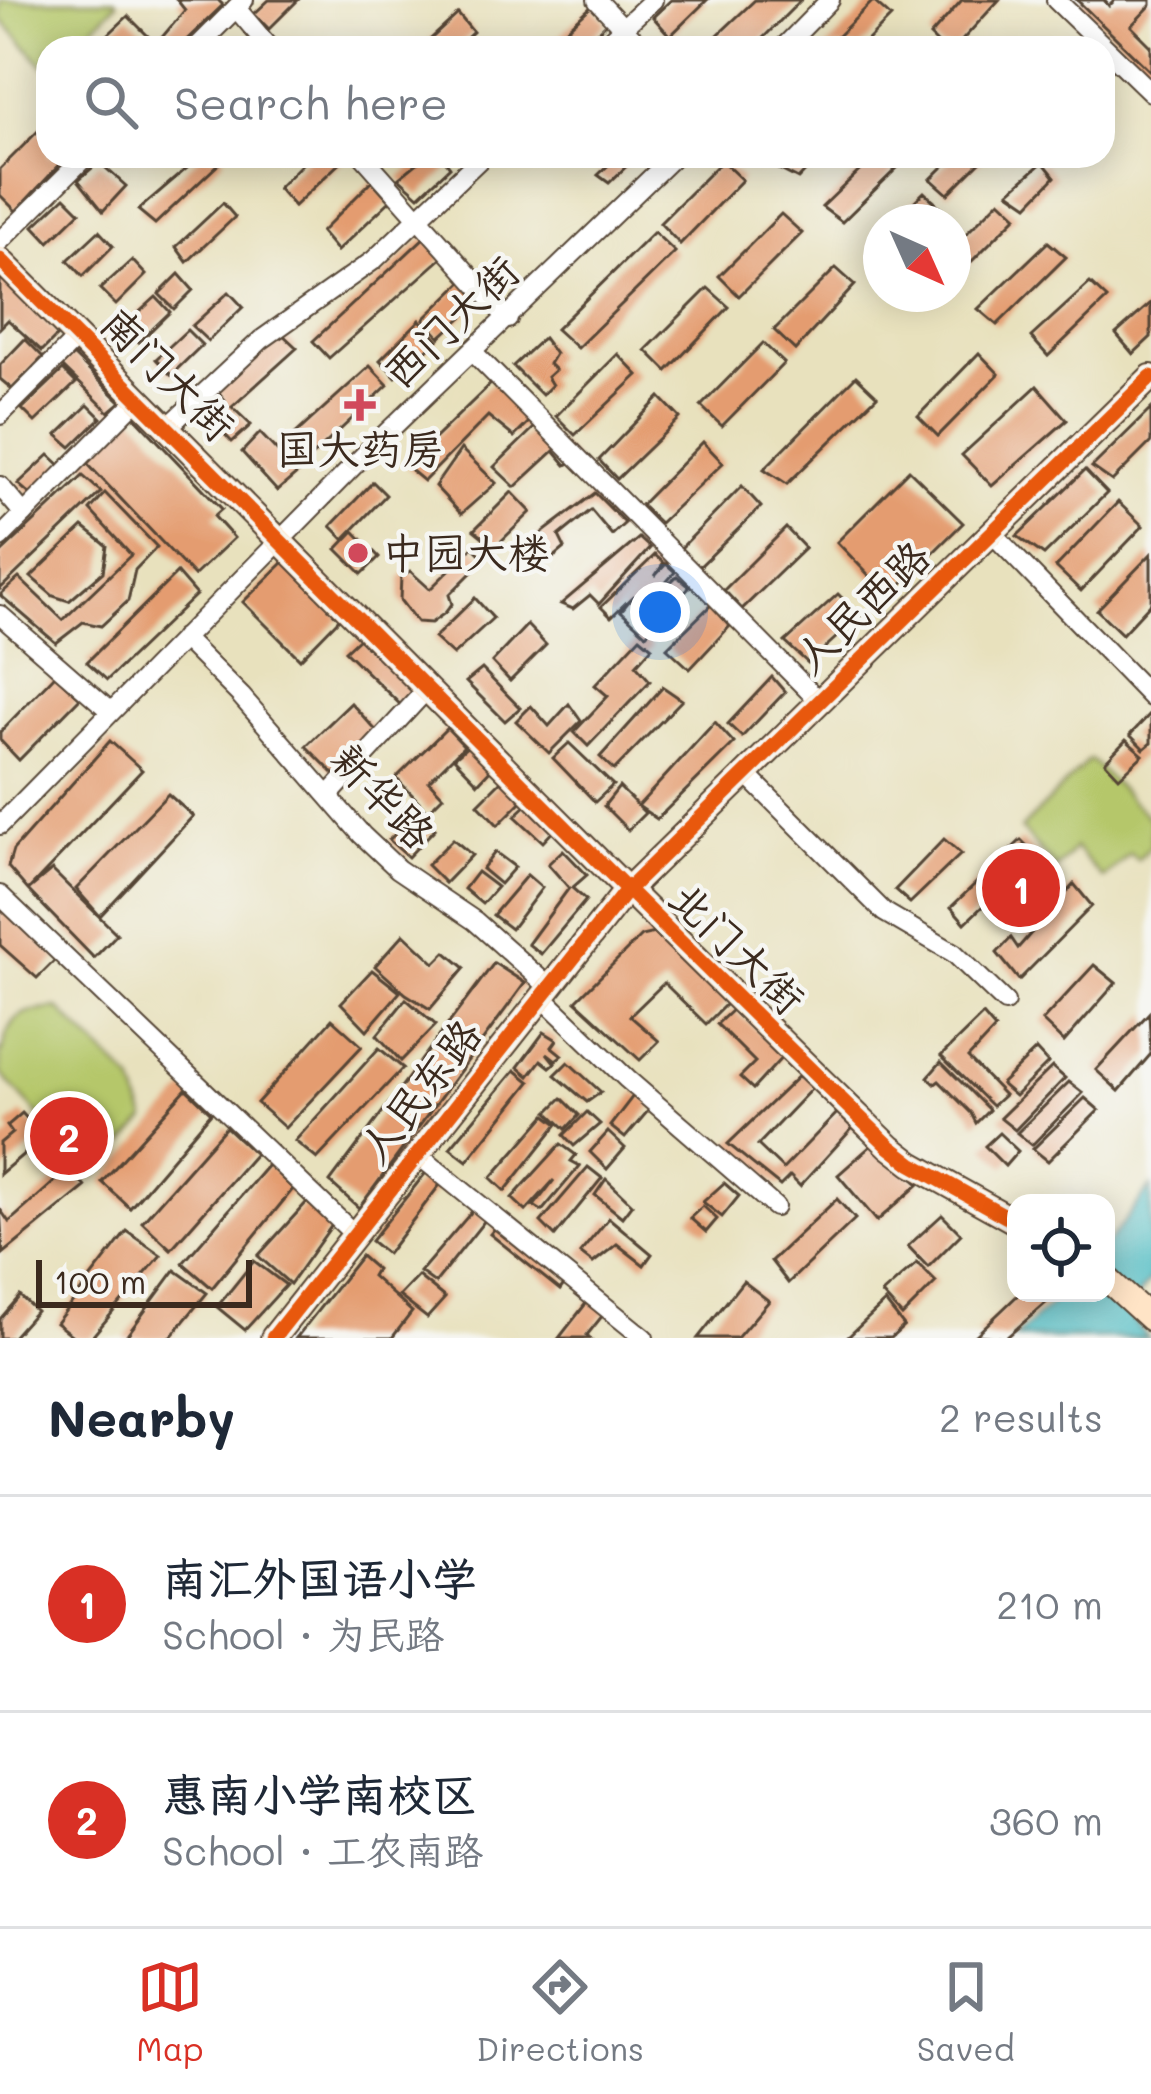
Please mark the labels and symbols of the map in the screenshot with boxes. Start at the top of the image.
north arrow [863,204,971,312]
street label: 西门大街 [370,243,529,399]
street label: 南门大街 [90,294,248,452]
marker: 国大药房 [347,392,373,418]
place label: 国大药房 [276,420,444,475]
place label: 中园大楼 [382,524,550,579]
street label: 人民西路 [781,528,940,684]
marker: 中园大楼 [345,540,371,566]
your location [630,582,690,642]
street label: 新华路 [321,731,448,859]
pin: 1 [982,843,1060,933]
street label: 北门大街 [659,869,818,1025]
street label: 人民东路 [345,1007,492,1173]
pin: 2 [30,1091,108,1181]
scale bar [36,1254,252,1307]

